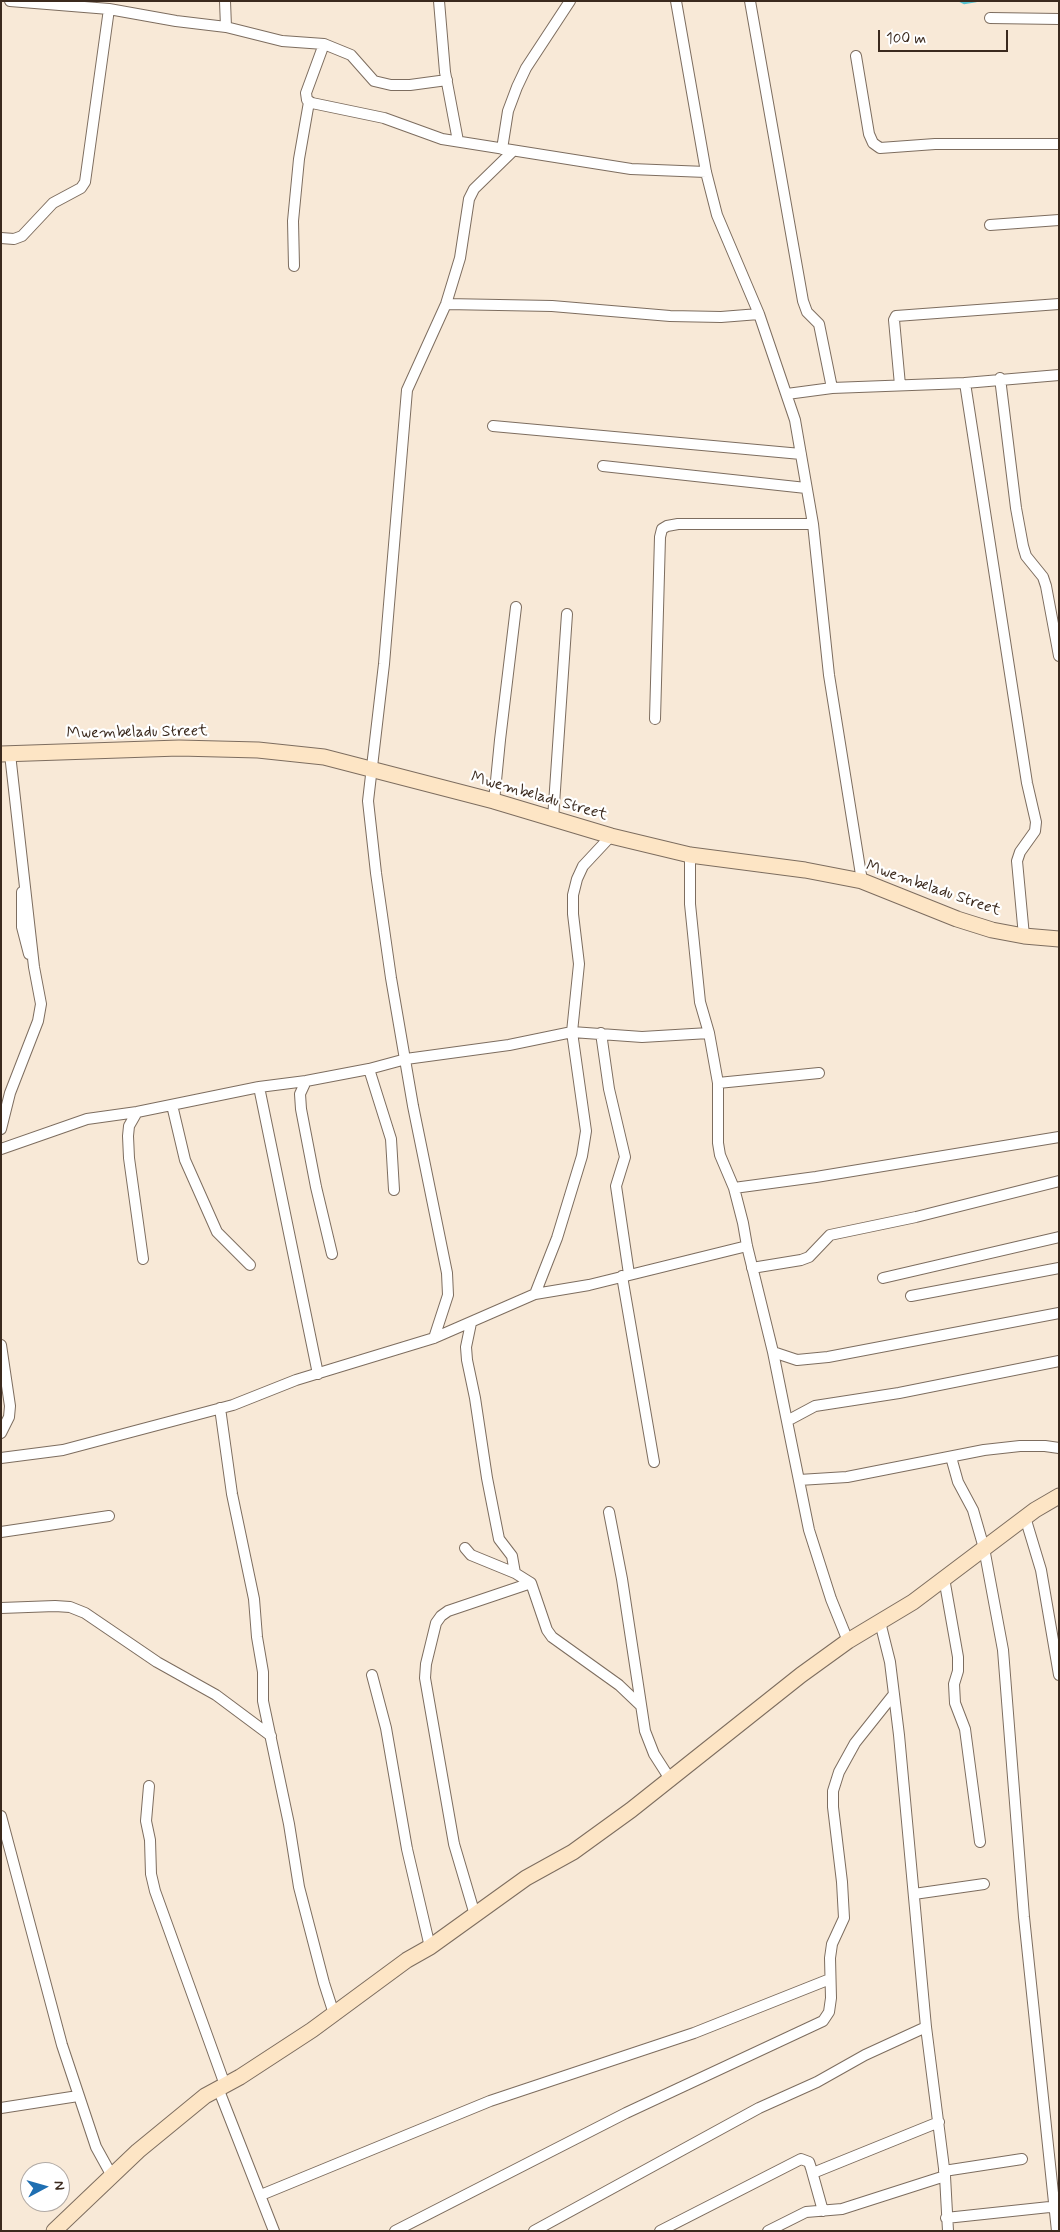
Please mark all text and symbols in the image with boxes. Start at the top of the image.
scale bar [880,20,1010,52]
text: 100 m [886,29,926,49]
street label: Mwembeladu Street [66,722,208,744]
street label: Mwembeladu Street [469,768,609,826]
street label: Mwembeladu Street [863,857,1003,921]
north arrow [20,2162,70,2212]
text: N [49,2180,68,2191]

